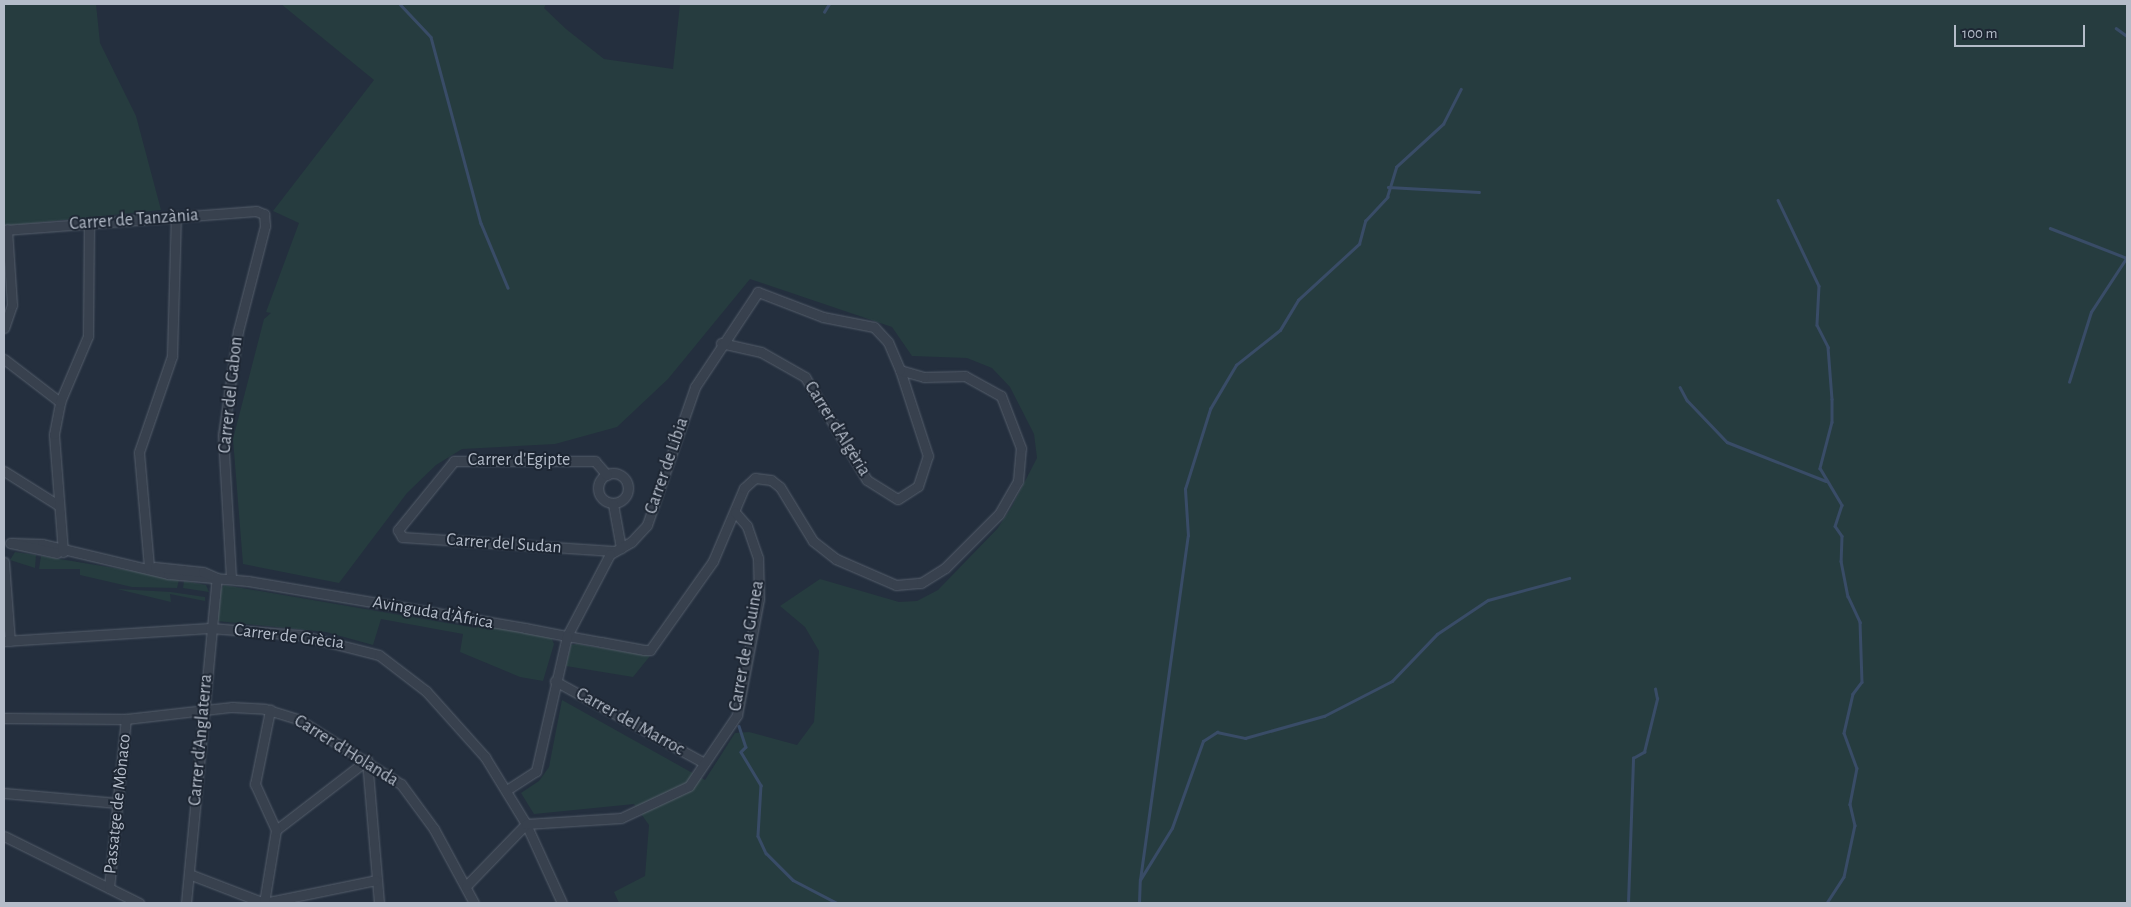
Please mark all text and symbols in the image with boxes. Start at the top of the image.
scale bar [1956,15,2087,47]
text: 100 m [1962,26,1997,41]
street label: Carrer de Tanzània [69,205,199,235]
street label: Carrer del Gabon [214,336,248,454]
street label: Carrer d'Algèria [799,378,875,480]
street label: Carrer de Líbia [640,415,694,517]
street label: Carrer d'Egipte [468,449,570,471]
street label: Carrer del Sudan [446,529,562,559]
street label: Carrer de la Guinea [725,579,769,713]
street label: Avinguda d'Àfrica [371,592,495,634]
street label: Carrer de Grècia [233,620,345,654]
street label: Carrer d'Anglaterra [184,673,218,807]
street label: Carrer del Marroc [572,683,688,761]
street label: Carrer d'Holanda [290,710,402,792]
street label: Passatge de Mònaco [100,733,136,875]

